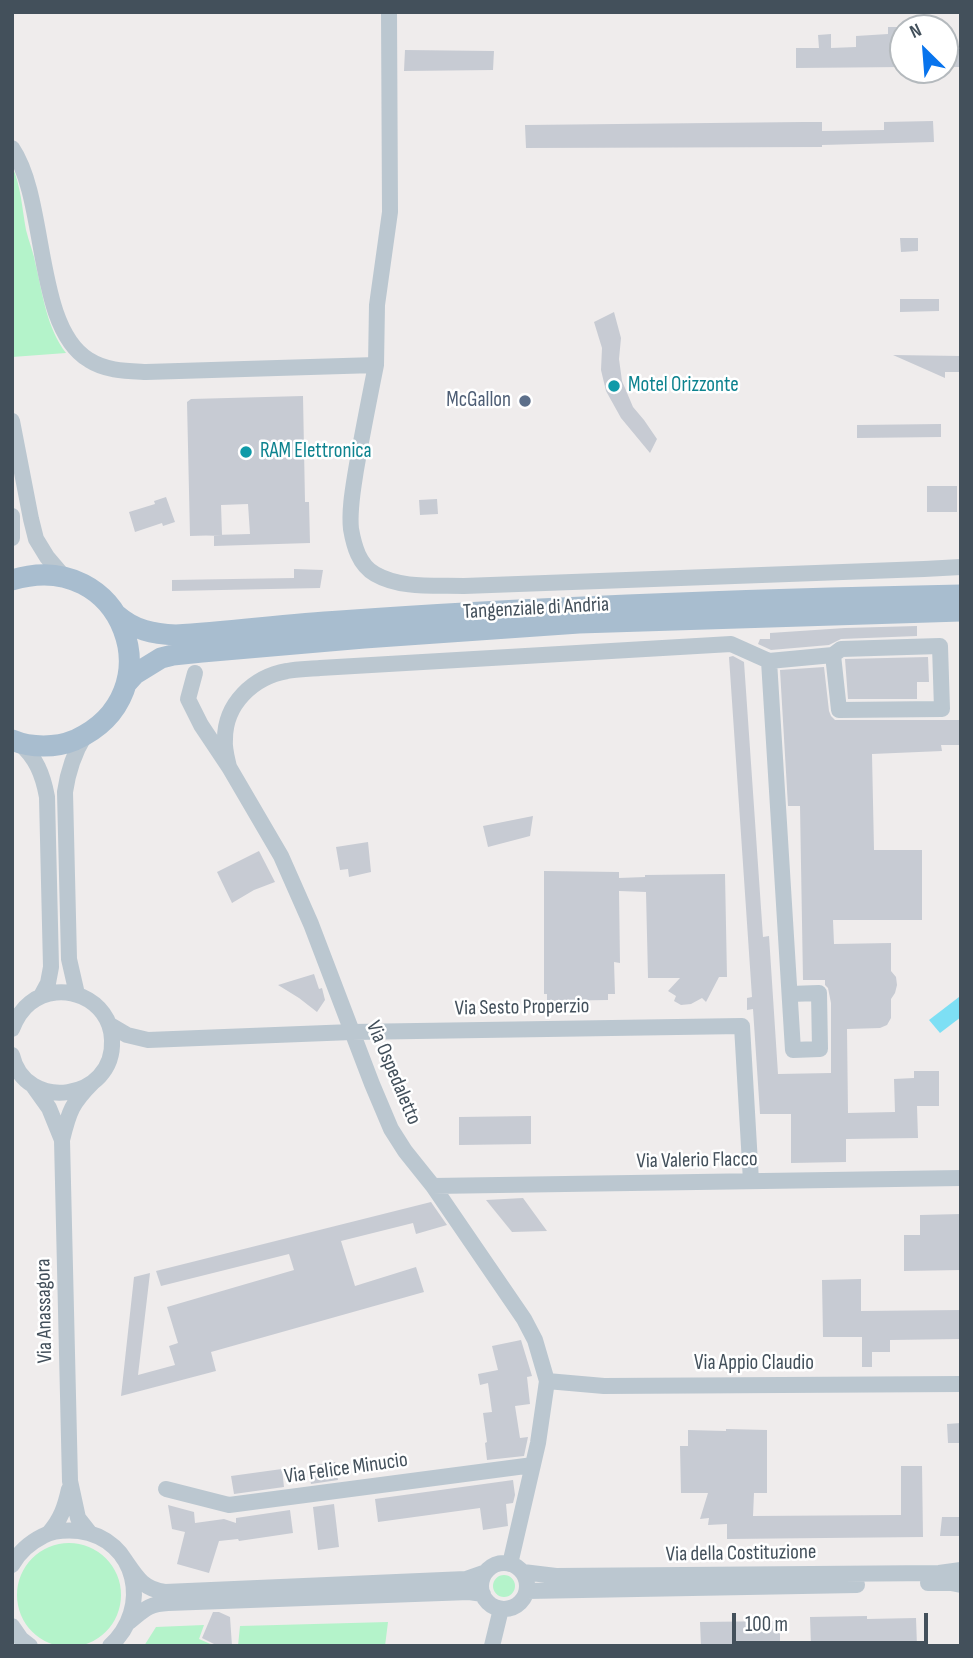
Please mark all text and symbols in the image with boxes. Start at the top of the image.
north arrow [889,14,959,84]
text: N [906,19,925,44]
place label: Motel Orizzonte [628,373,739,399]
marker: Motel Orizzonte [606,378,622,394]
place label: McGallon [446,388,511,414]
marker: McGallon [517,393,533,409]
place label: RAM Elettronica [260,439,372,465]
marker: RAM Elettronica [238,444,254,460]
street label: Tangenziale di Andria [462,593,610,625]
street label: Via Sesto Properzio [454,994,590,1022]
street label: Via Ospedaletto [360,1017,426,1129]
street label: Via Valerio Flacco [636,1147,758,1175]
street label: Via Anassagora [31,1258,59,1364]
street label: Via Appio Claudio [694,1351,814,1377]
street label: Via Felice Minucio [283,1448,409,1490]
street label: Via della Costituzione [666,1540,816,1568]
scale bar [735,1598,931,1642]
text: 100 m [745,1612,788,1637]

